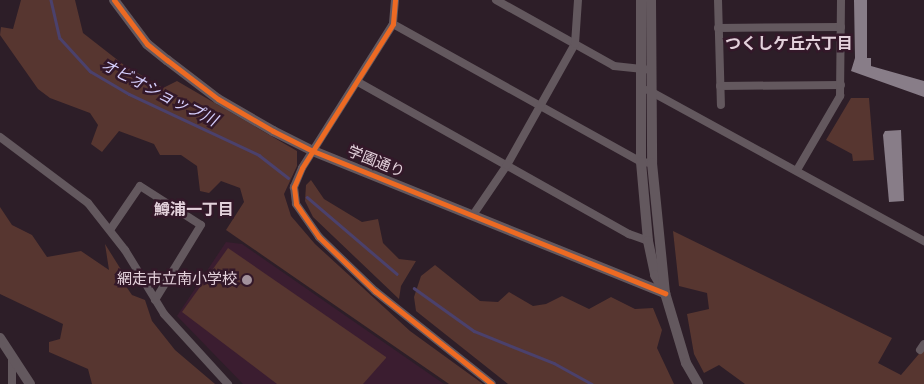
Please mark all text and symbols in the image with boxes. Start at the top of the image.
district label: つくしケ丘六丁目 [725,34,853,54]
water label: オビオショップ川 [98,55,220,131]
street label: 学園通り [345,142,407,182]
district label: 鱒浦一丁目 [154,200,234,220]
place label: 網走市立南小学校 [117,271,237,289]
marker: 網走市立南小学校 [241,274,253,286]

